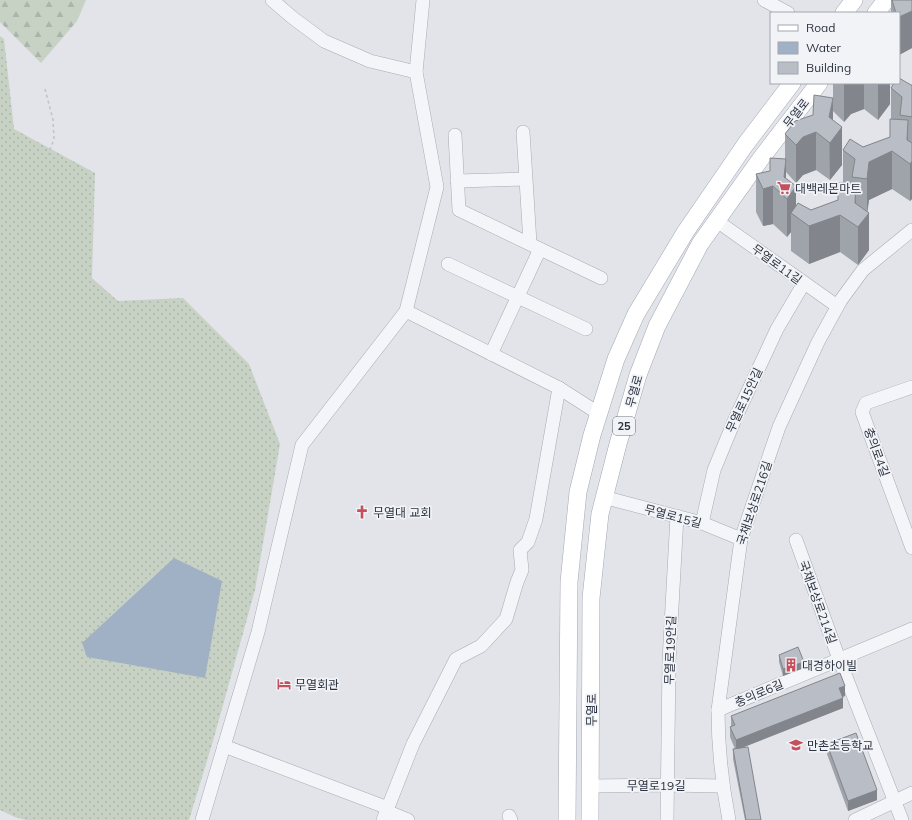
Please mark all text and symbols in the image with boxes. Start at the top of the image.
legend [770,12,900,84]
text: Road [806,20,835,35]
text: Water [806,40,842,55]
text: Building [806,60,851,75]
street label: 무열로 [780,95,812,131]
supermarket icon: 대백레몬마트 [776,180,792,196]
place label: 대백레몬마트 [795,181,861,196]
street label: 무열로11길 [749,241,805,287]
street label: 무열로15안길 [722,365,766,435]
street label: 무열로 [622,373,646,409]
road number: 25 [613,417,635,435]
street label: 충의로4길 [861,425,893,479]
street label: 국채보상로216길 [733,459,775,547]
street label: 무열로15길 [643,501,703,531]
church icon: 무열대 교회 [354,504,370,520]
place label: 무열대 교회 [373,505,431,520]
street label: 국채보상로214길 [796,558,840,646]
street label: 무열로19안길 [661,615,679,685]
building icon: 대경하이빌 [783,657,799,673]
place label: 대경하이빌 [802,658,857,673]
hotel icon: 무열회관 [276,676,292,692]
street label: 충의로6길 [732,676,786,710]
place label: 무열회관 [295,677,339,692]
street label: 무열로 [584,693,599,727]
school or university icon: 만촌초등학교 [788,737,804,753]
place label: 만촌초등학교 [807,738,873,753]
street label: 무열로19길 [627,778,685,793]

